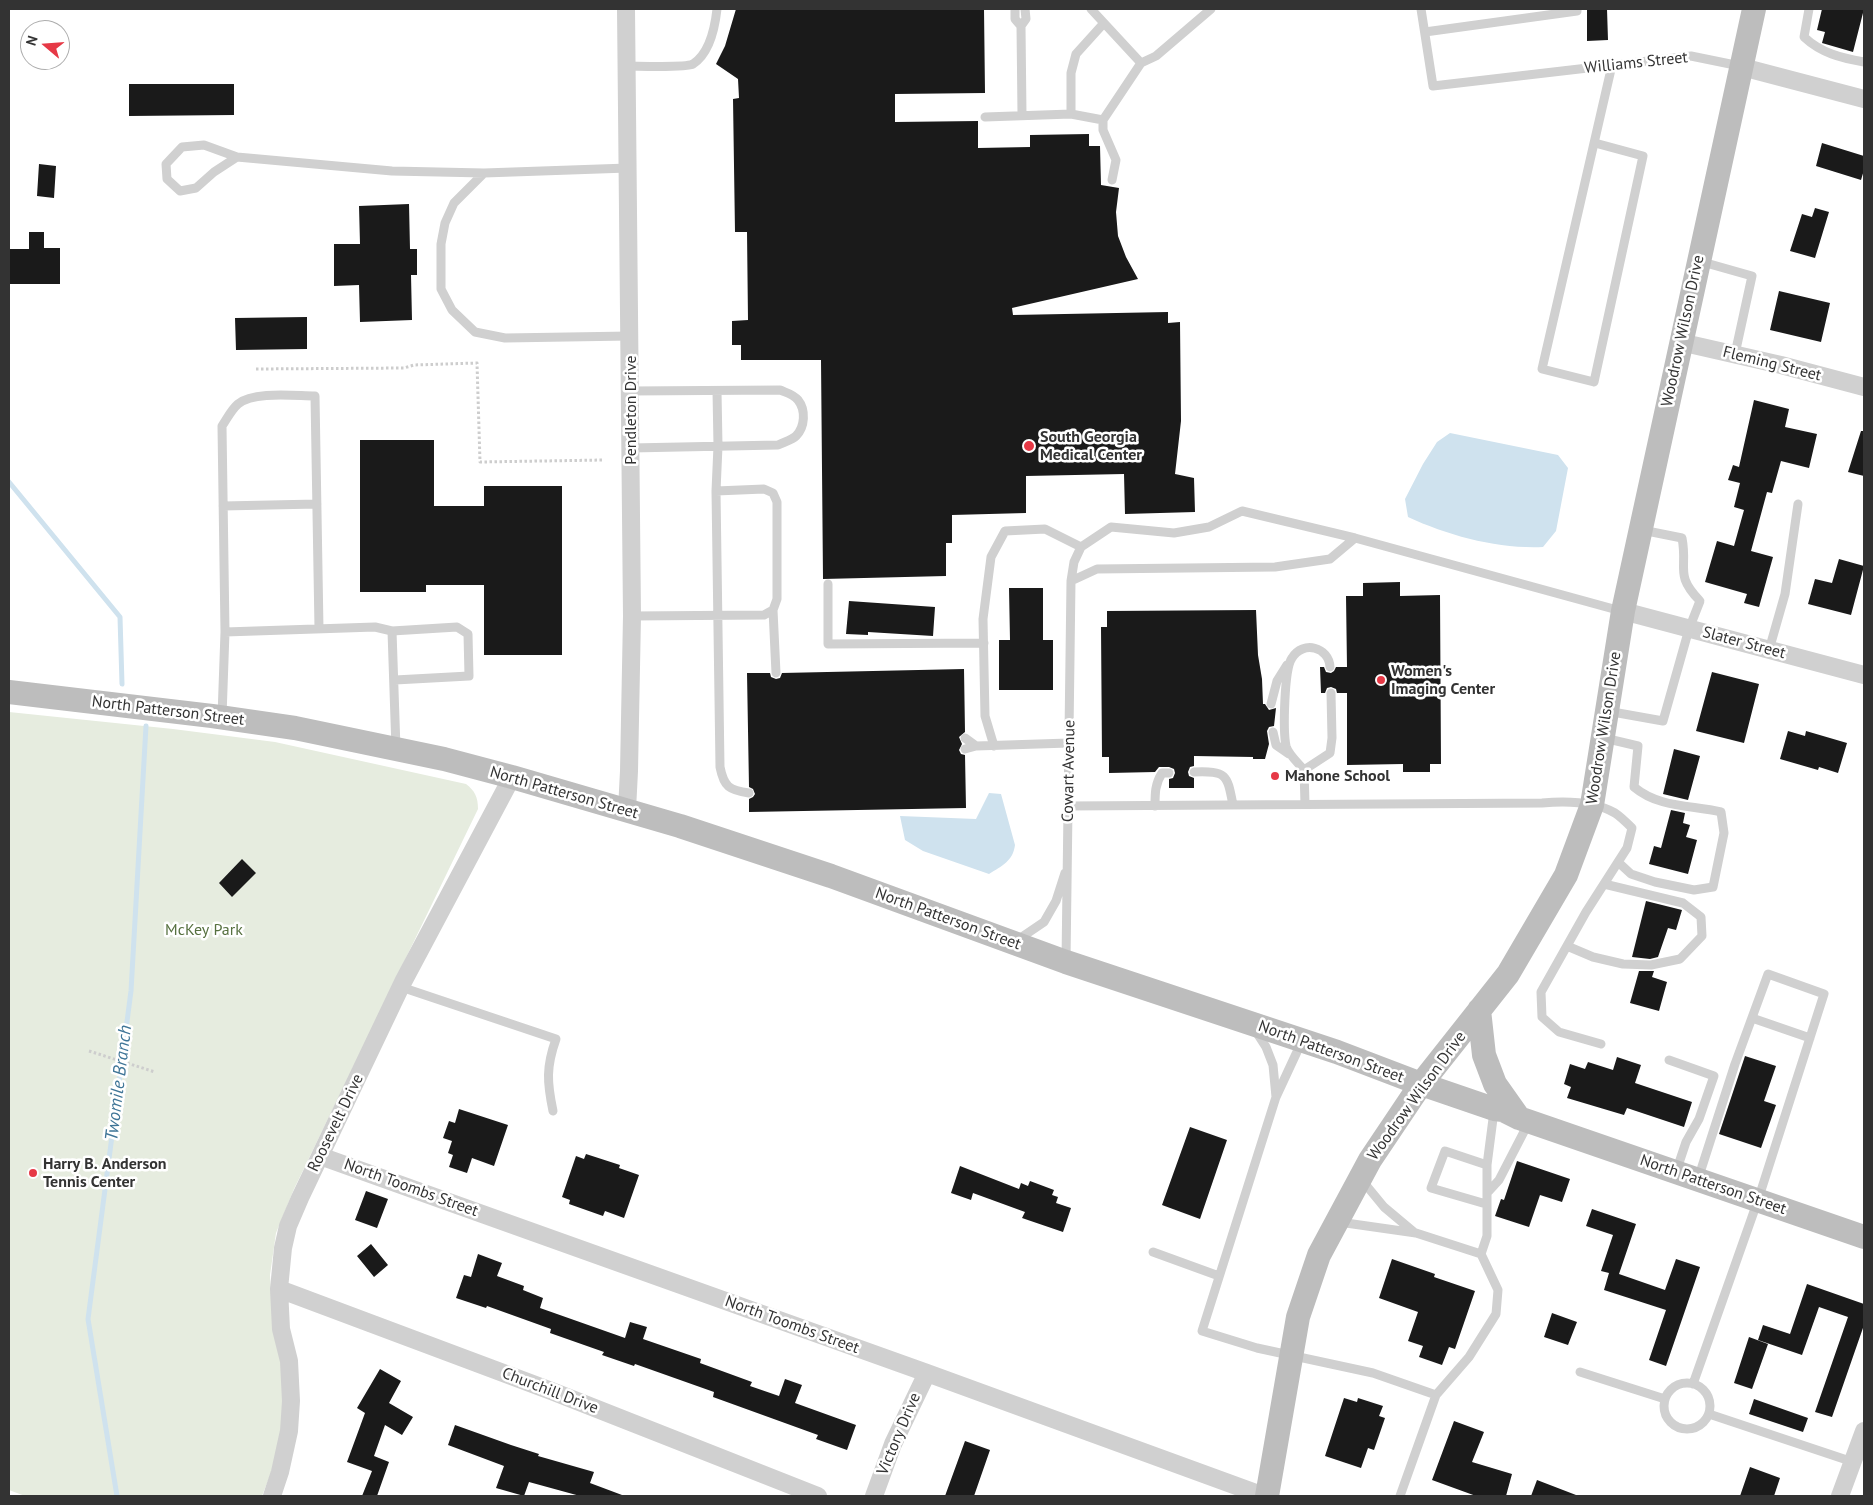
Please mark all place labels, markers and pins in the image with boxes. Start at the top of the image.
place label: South Georgia Medical Center [1040,427,1142,465]
marker: South Georgia Medical Center [1022,439,1036,453]
place label: Women's Imaging Center [1391,661,1495,699]
marker: Women's Imaging Center [1375,674,1387,686]
place label: Mahone School [1285,766,1390,786]
marker: Mahone School [1269,770,1281,782]
place label: Harry B. Anderson Tennis Center [43,1154,167,1192]
marker: Harry B. Anderson Tennis Center [27,1167,39,1179]

